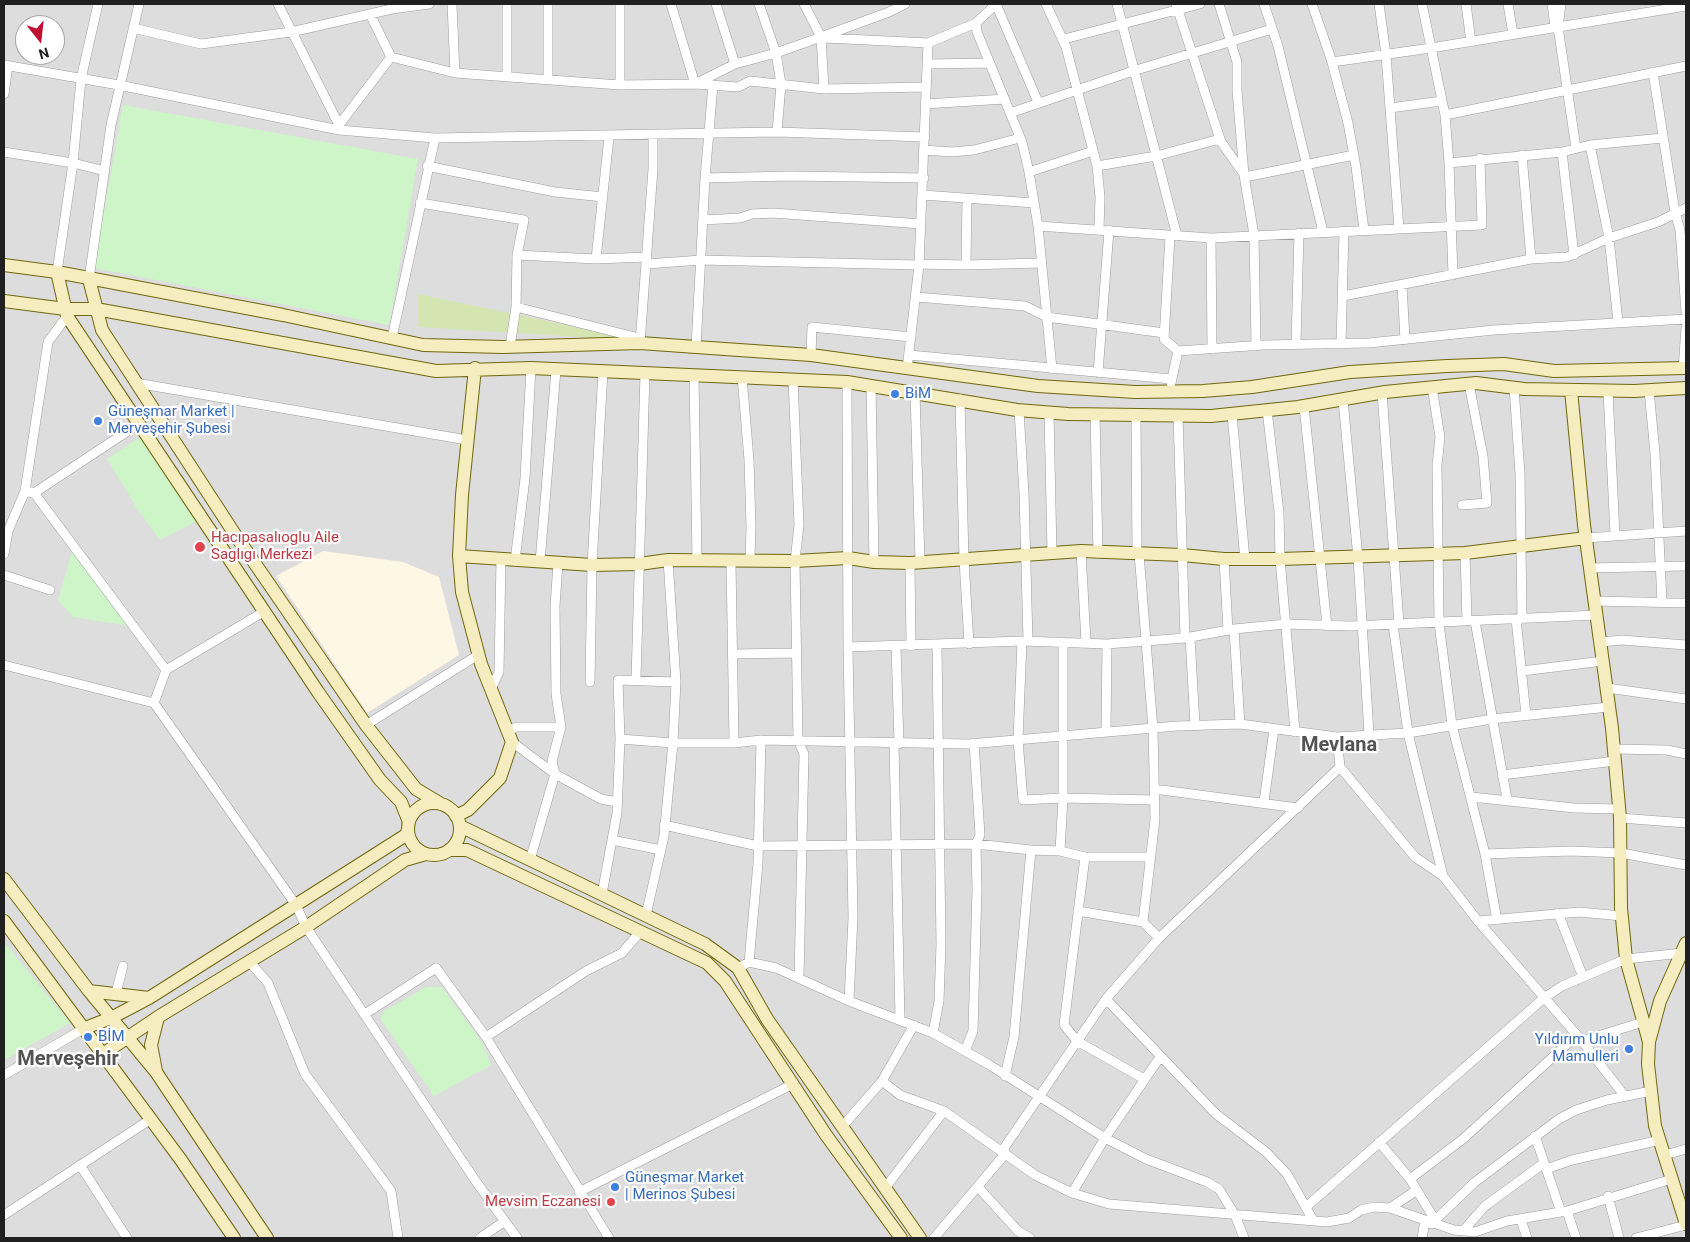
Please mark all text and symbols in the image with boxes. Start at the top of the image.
north arrow [15,15,65,65]
text: N [37,44,51,63]
place label: BiM [905,385,931,403]
marker: BiM [889,388,901,400]
place label: Güneşmar Market | Merveşehir Şubesi [108,403,235,438]
marker: Güneşmar Market | Merveşehir Şubesi [92,415,104,427]
place label: Hacıpasalıoglu Aile Saglıgı Merkezi [211,529,339,564]
marker: Hacıpasalıoglu Aile Saglıgı Merkezi [193,540,207,554]
district label: Mevlana [1301,734,1377,758]
place label: BİM [98,1028,125,1046]
marker: BİM [82,1031,94,1043]
place label: Yıldırım Unlu Mamulleri [1535,1031,1619,1066]
marker: Yıldırım Unlu Mamulleri [1623,1043,1635,1055]
district label: Merveşehir [17,1048,119,1072]
place label: Güneşmar Market | Merinos Şubesi [625,1169,744,1204]
marker: Güneşmar Market | Merinos Şubesi [609,1181,621,1193]
place label: Mevsim Eczanesi [485,1193,601,1211]
marker: Mevsim Eczanesi [605,1196,617,1208]

